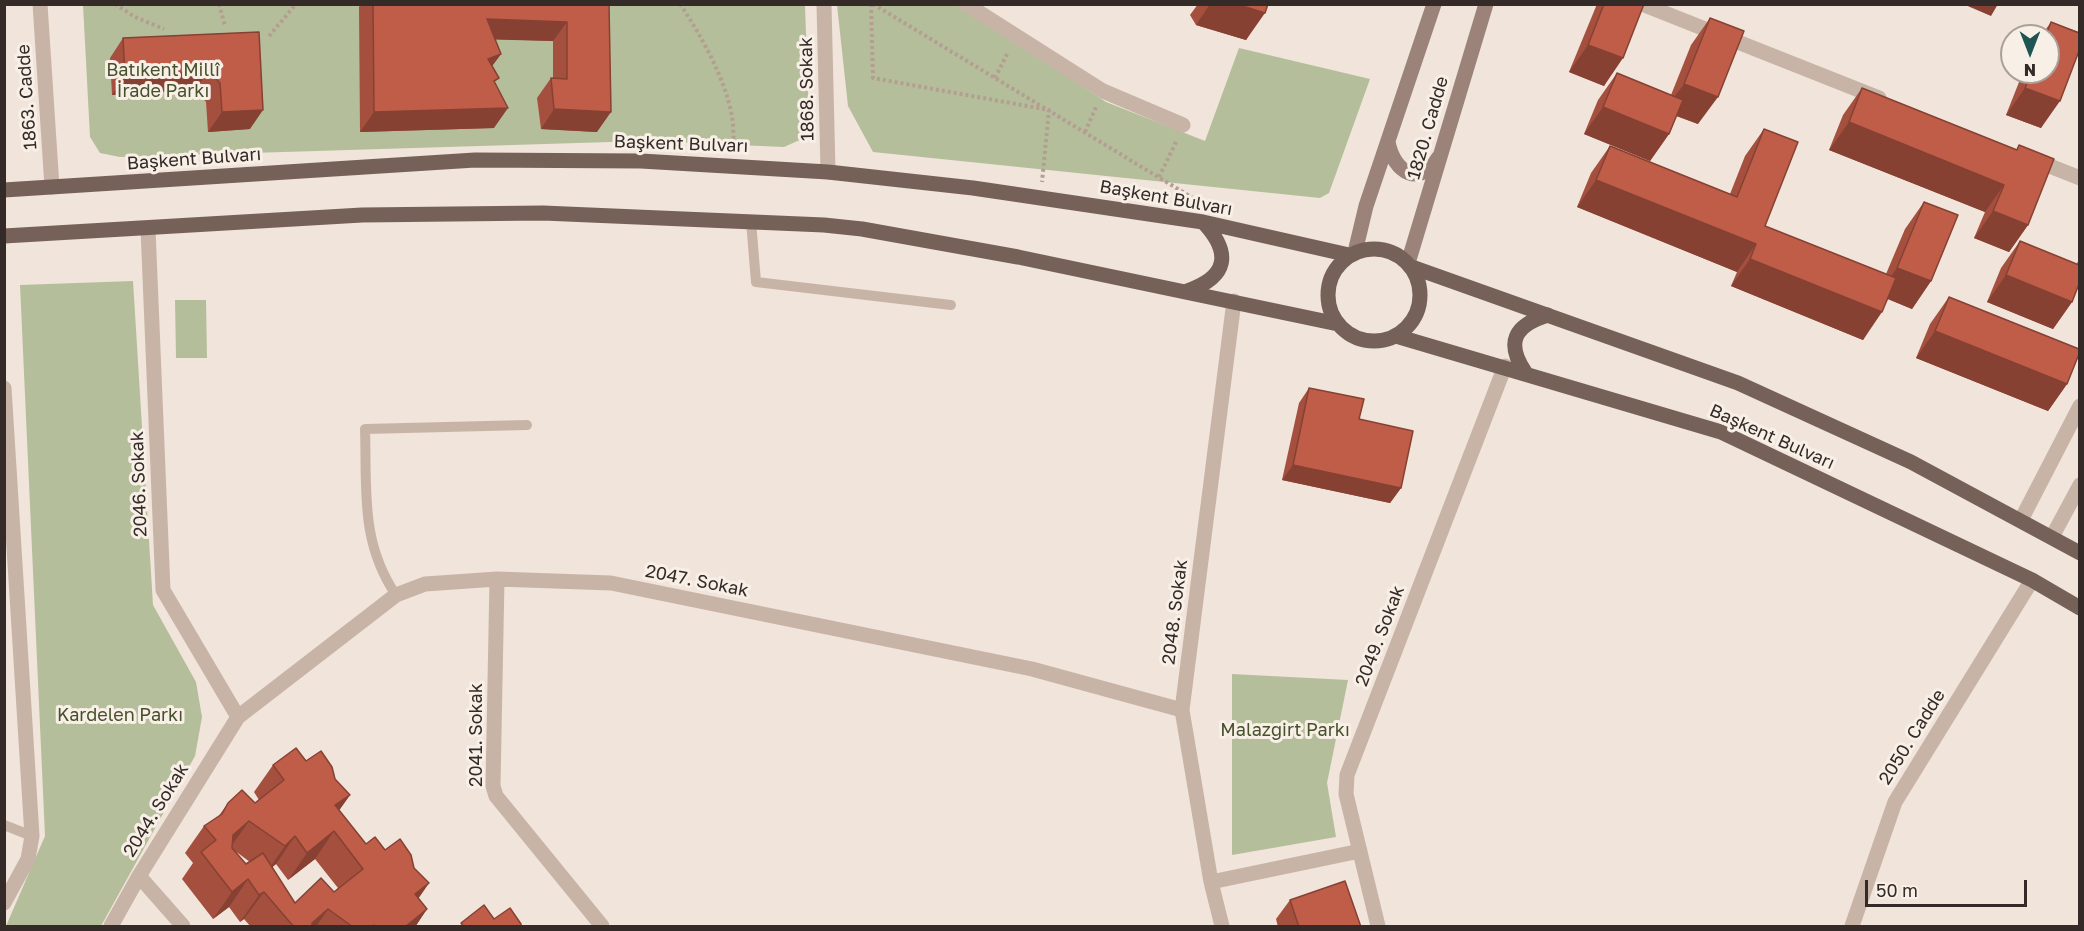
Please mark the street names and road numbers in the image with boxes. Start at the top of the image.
street label: 1868. Sokak [795,37,819,141]
street label: 1863. Cadde [13,43,41,151]
street label: 1820. Cadde [1403,74,1453,182]
street label: Başkent Bulvarı [613,131,749,157]
street label: Başkent Bulvarı [126,144,262,174]
street label: Başkent Bulvarı [1098,176,1234,220]
street label: Başkent Bulvarı [1706,400,1838,474]
street label: 2046. Sokak [126,431,152,537]
street label: 2048. Sokak [1158,558,1192,666]
street label: 2047. Sokak [644,560,750,602]
street label: 2049. Sokak [1351,583,1409,689]
street label: 2041. Sokak [465,683,487,787]
street label: 2050. Cadde [1874,685,1950,789]
street label: 2044. Sokak [119,759,193,861]

